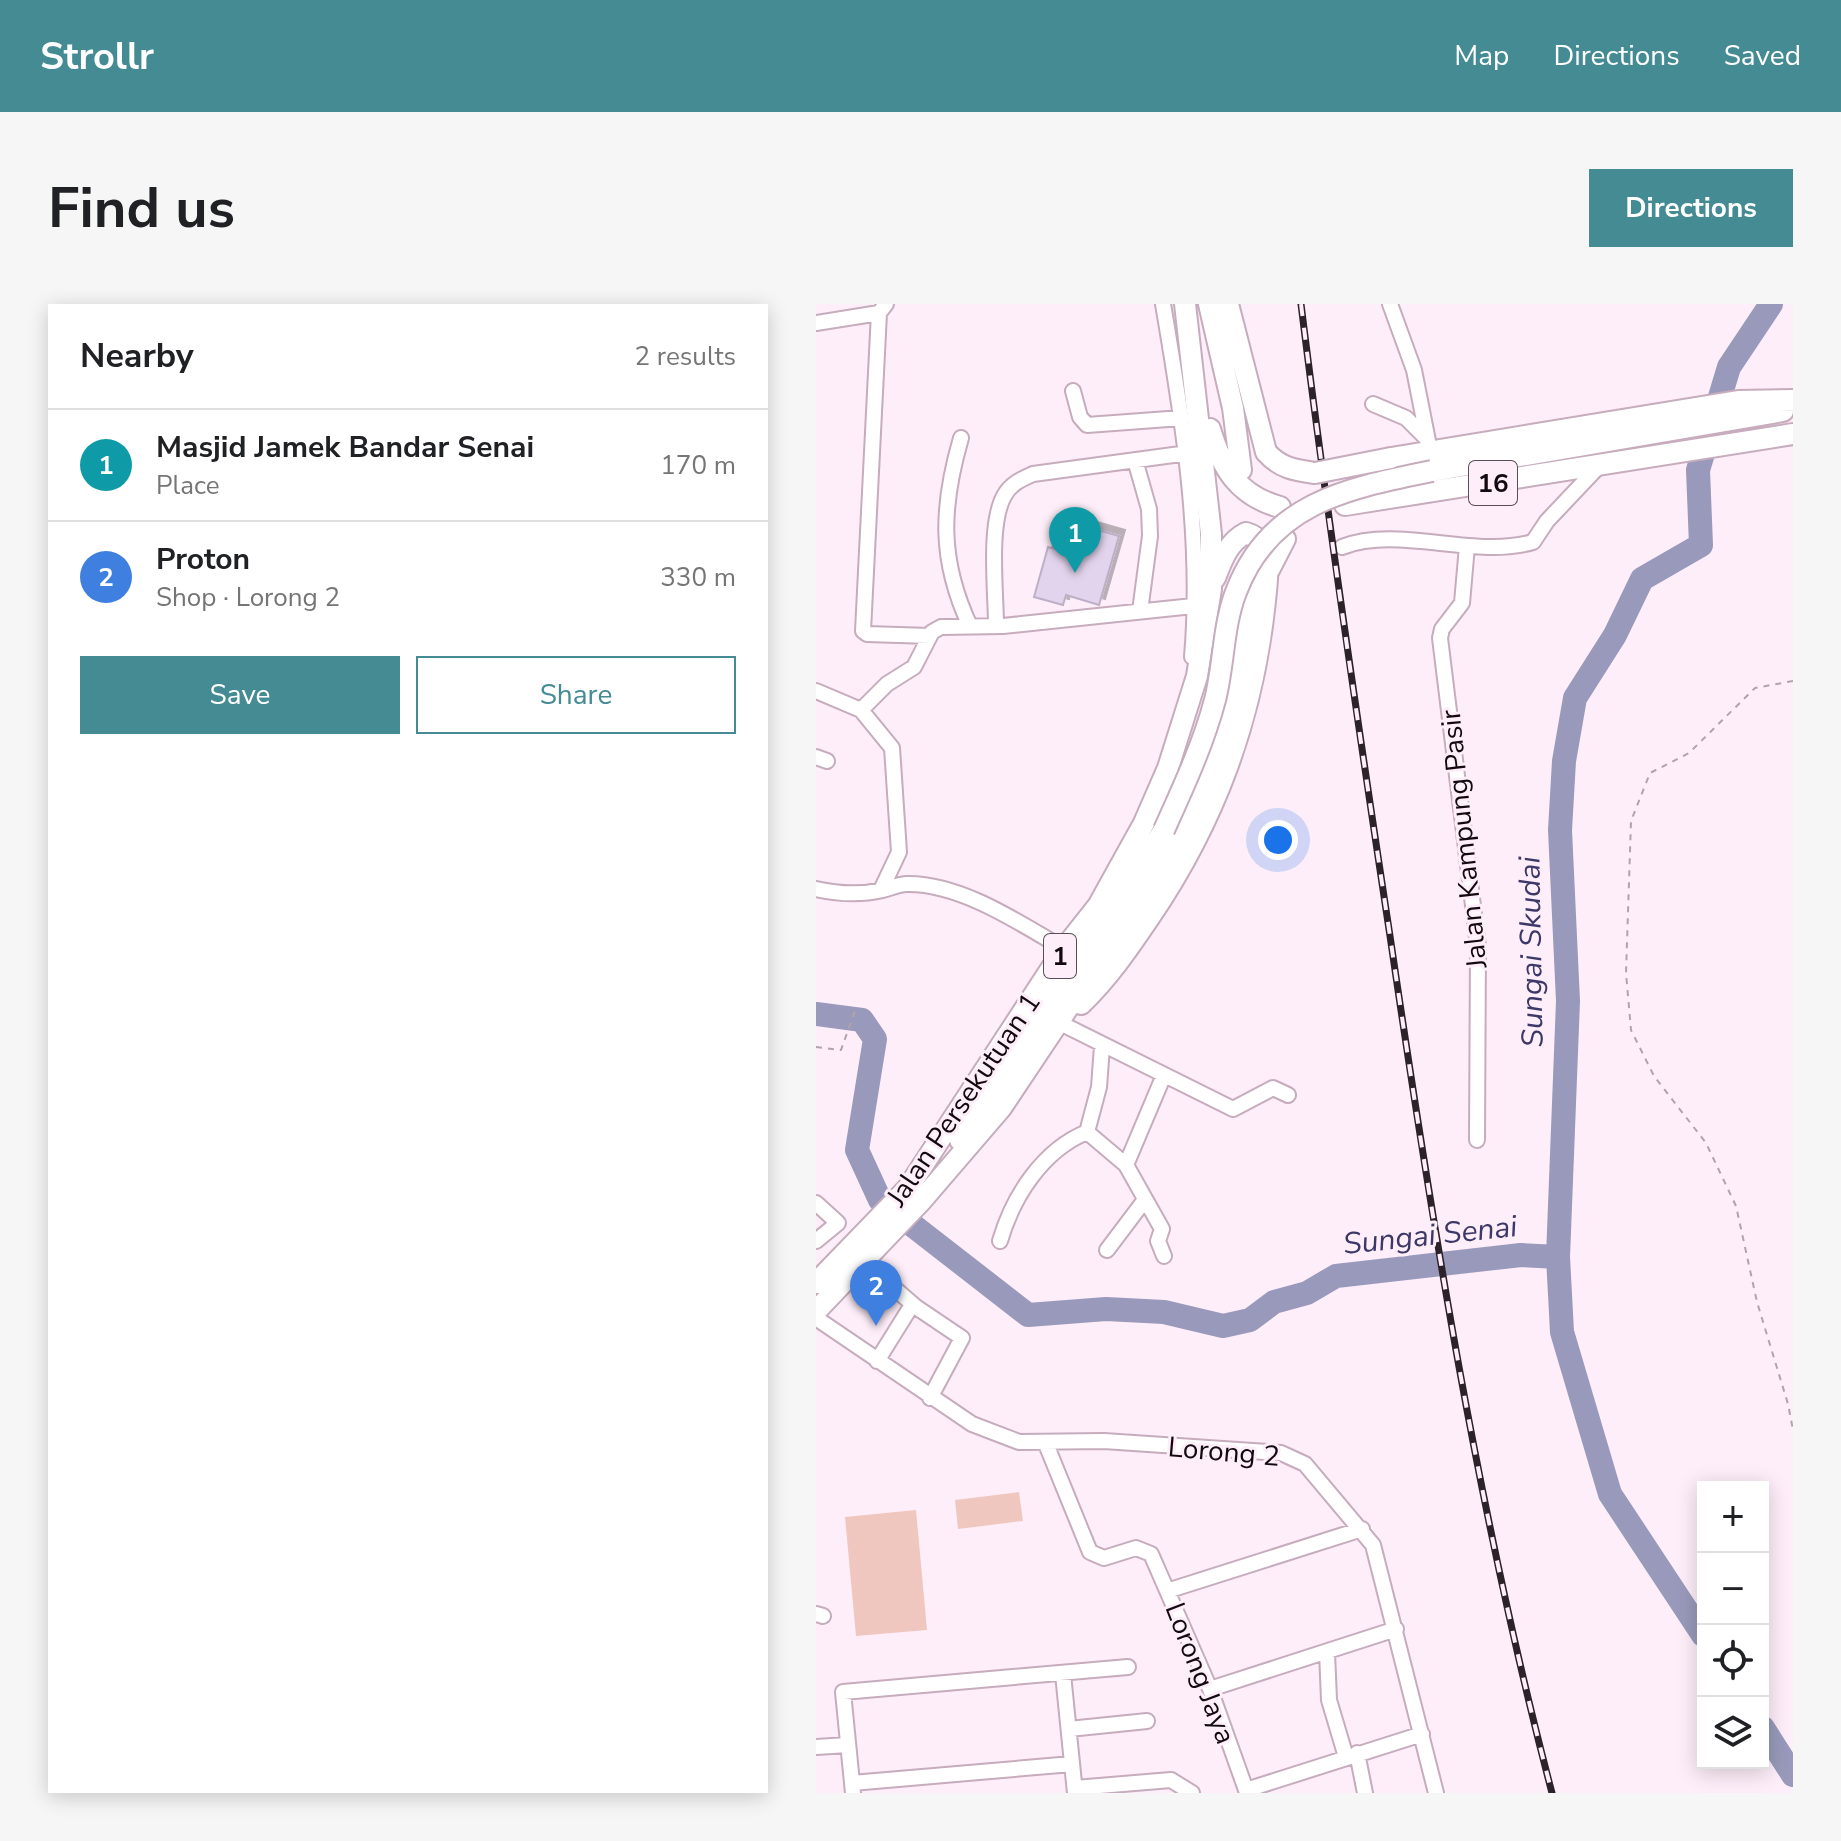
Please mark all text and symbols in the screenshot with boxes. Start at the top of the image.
text: Strollr [40,31,154,82]
text: Map [1454,37,1509,75]
text: Directions [1553,37,1680,75]
text: Saved [1724,37,1801,75]
button: Directions [1589,169,1793,247]
text: Find us [48,170,235,247]
text: Nearby [80,333,194,379]
text: 2 results [635,339,736,374]
text: Masjid Jamek Bandar Senai [156,427,534,468]
text: 1 [98,448,114,483]
text: 170 m [660,448,736,483]
road number: 16 [1469,461,1517,505]
text: Place [156,468,220,503]
pin: 1 [1049,507,1101,573]
text: Proton [156,539,250,580]
text: 2 [98,560,114,595]
text: 330 m [660,560,736,595]
text: Shop · Lorong 2 [156,580,340,615]
button: Save [80,656,400,734]
button: Share [416,656,736,734]
street label: Jalan Kampung Pasir [1432,708,1497,971]
your location [1258,820,1298,860]
water label: Sungai Skudai [1509,855,1554,1048]
road number: 1 [1044,934,1076,978]
street label: Jalan Persekutuan 1 [878,985,1050,1215]
water label: Sungai Senai [1341,1206,1520,1265]
pin: 2 [850,1260,902,1326]
street label: Lorong 2 [1166,1428,1282,1476]
map controls [1697,1481,1769,1769]
button: + [1697,1481,1769,1553]
button: − [1697,1553,1769,1625]
street label: Lorong Jaya [1156,1597,1244,1749]
button: locate [1697,1625,1769,1697]
button: layers [1697,1697,1769,1769]

